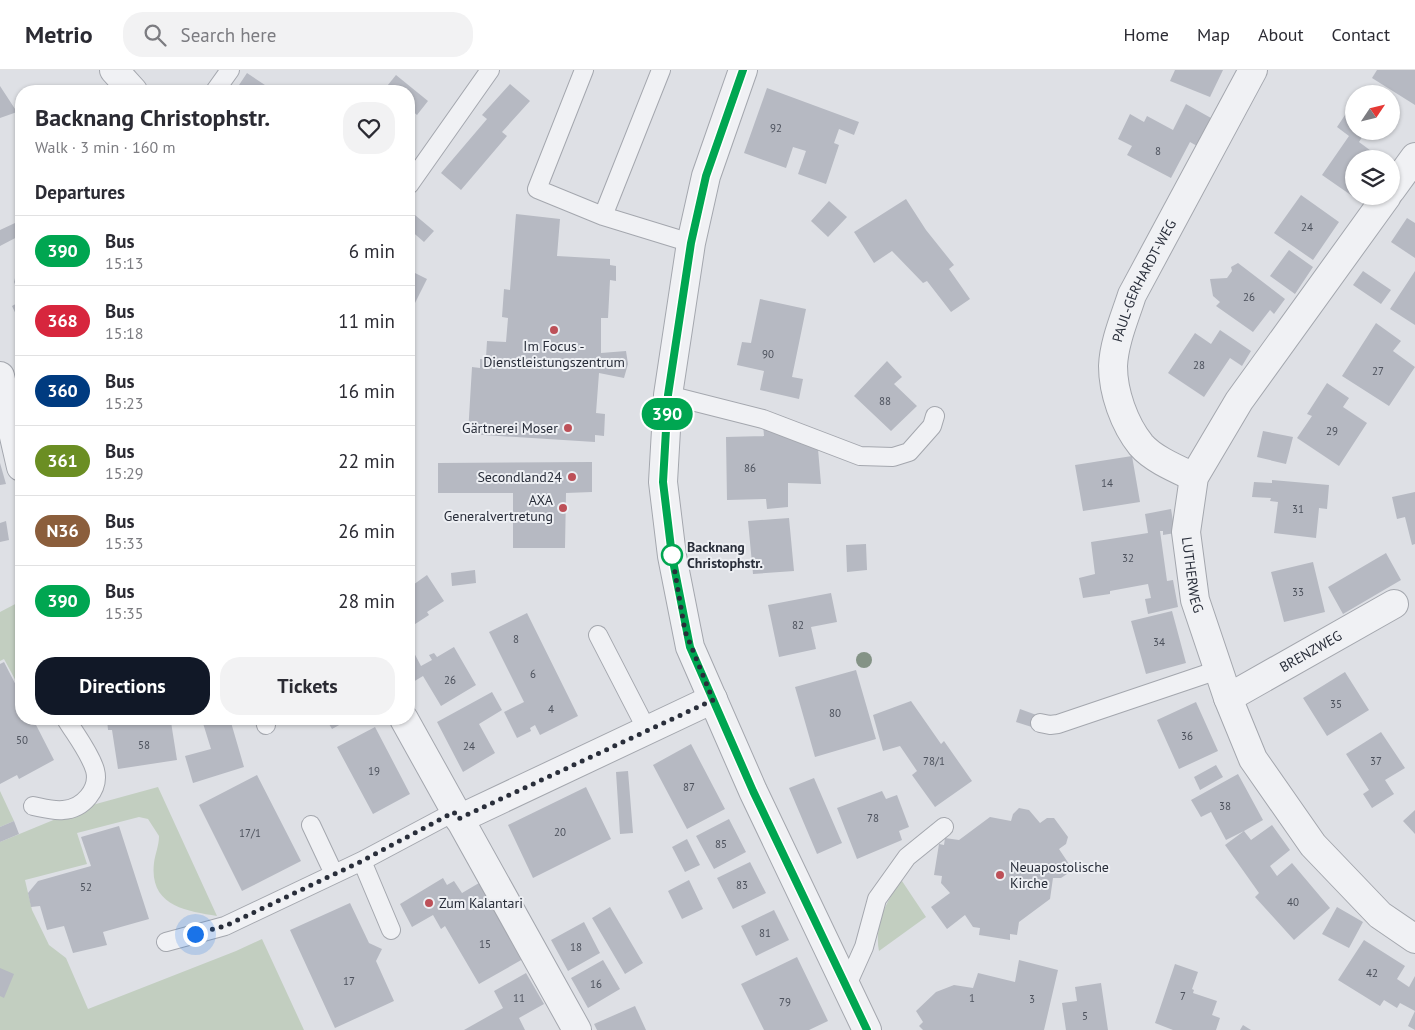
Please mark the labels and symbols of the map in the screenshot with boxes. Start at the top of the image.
north arrow [1345,85,1400,140]
house number: 92 [770,121,782,135]
house number: 8 [1155,144,1161,158]
street label: PAUL-GERHARDT-WEG [1108,216,1180,344]
house number: 24 [1301,220,1313,234]
house number: 26 [1243,290,1255,304]
marker: Im Focus - Dienstleistungszentrum [548,324,560,336]
place label: Im Focus - Dienstleistungszentrum [483,337,625,371]
house number: 90 [762,347,774,361]
house number: 28 [1193,358,1205,372]
house number: 27 [1372,364,1384,378]
house number: 88 [879,394,891,408]
line badge: 390 [638,398,696,430]
place label: Gärtnerei Moser [462,419,558,437]
marker: Gärtnerei Moser [562,422,574,434]
house number: 29 [1326,424,1338,438]
house number: 86 [744,461,756,475]
place label: Secondland24 [477,468,562,486]
marker: Secondland24 [566,471,578,483]
house number: 14 [1101,476,1113,490]
place label: AXA Generalvertretung [444,491,554,525]
marker: AXA Generalvertretung [557,502,569,514]
house number: 31 [1292,502,1304,516]
street label: LUTHERWEG [1178,536,1208,615]
place label: Backnang Christophstr. [687,538,763,572]
marker: Backnang Christophstr. [661,544,683,566]
house number: 32 [1122,551,1134,565]
house number: 33 [1292,585,1304,599]
house number: 82 [792,618,804,632]
street label: BRENZWEG [1276,626,1345,676]
house number: 8 [513,632,519,646]
house number: 34 [1153,635,1165,649]
house number: 6 [530,667,536,681]
house number: 26 [444,673,456,687]
house number: 35 [1330,697,1342,711]
house number: 4 [548,702,554,716]
house number: 80 [829,706,841,720]
house number: 36 [1181,729,1193,743]
house number: 50 [16,733,28,747]
house number: 58 [138,738,150,752]
house number: 24 [463,739,475,753]
house number: 78/1 [923,754,945,768]
house number: 37 [1370,754,1382,768]
house number: 19 [368,764,380,778]
house number: 87 [683,780,695,794]
house number: 38 [1219,799,1231,813]
house number: 78 [867,811,879,825]
house number: 20 [554,825,566,839]
house number: 17/1 [239,826,261,840]
house number: 85 [715,837,727,851]
place label: Neuapostolische Kirche [1010,858,1109,892]
marker: Neuapostolische Kirche [994,869,1006,881]
house number: 83 [736,878,748,892]
house number: 52 [80,880,92,894]
place label: Zum Kalantari [439,894,523,912]
house number: 40 [1287,895,1299,909]
marker: Zum Kalantari [423,897,435,909]
your location [183,922,208,947]
house number: 81 [759,926,771,940]
house number: 15 [479,937,491,951]
house number: 18 [570,940,582,954]
house number: 42 [1366,966,1378,980]
house number: 17 [343,974,355,988]
house number: 16 [590,977,602,991]
house number: 7 [1180,989,1186,1003]
house number: 11 [513,991,525,1005]
house number: 1 [969,991,975,1005]
house number: 3 [1029,992,1035,1006]
house number: 79 [779,995,791,1009]
house number: 5 [1082,1009,1088,1023]

